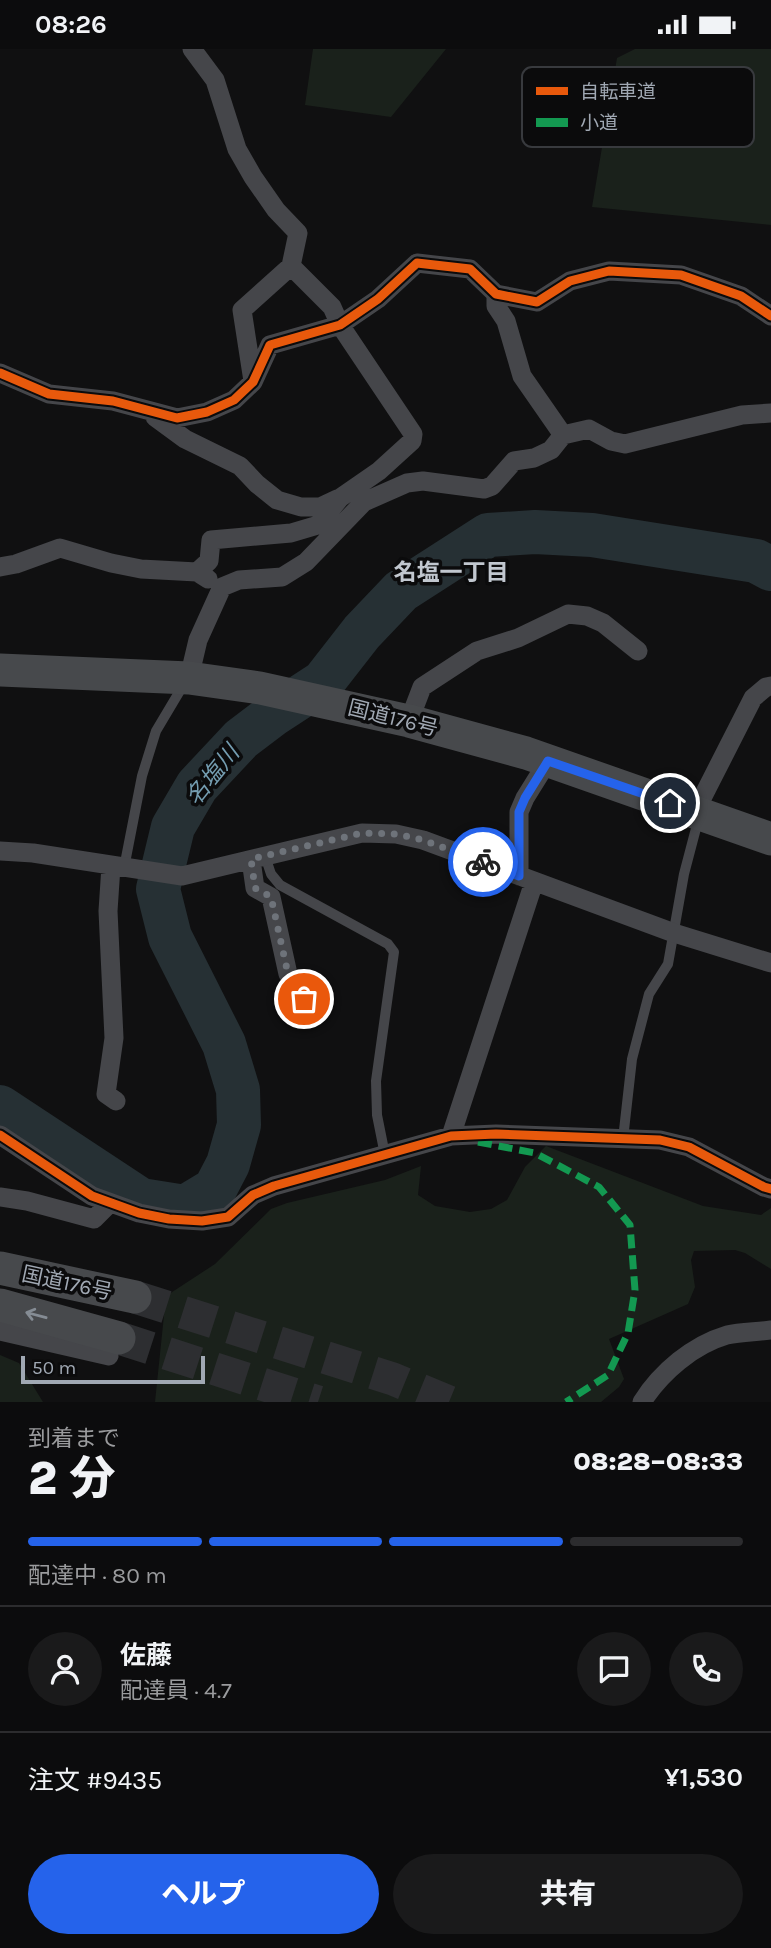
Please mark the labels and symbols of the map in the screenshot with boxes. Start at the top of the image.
legend [522,67,754,147]
text: 自転車道 [580,81,656,103]
text: 小道 [580,112,618,134]
district label: 名塩一丁目 [394,559,509,586]
street label: 国道176号 [346,695,440,741]
water label: 名塩川 [180,738,246,811]
pin [640,773,700,833]
courier [448,827,518,897]
pin [274,969,334,1029]
street label: 国道176号 [20,1262,114,1304]
one-way arrow [25,1308,48,1321]
scale bar [21,1353,205,1385]

